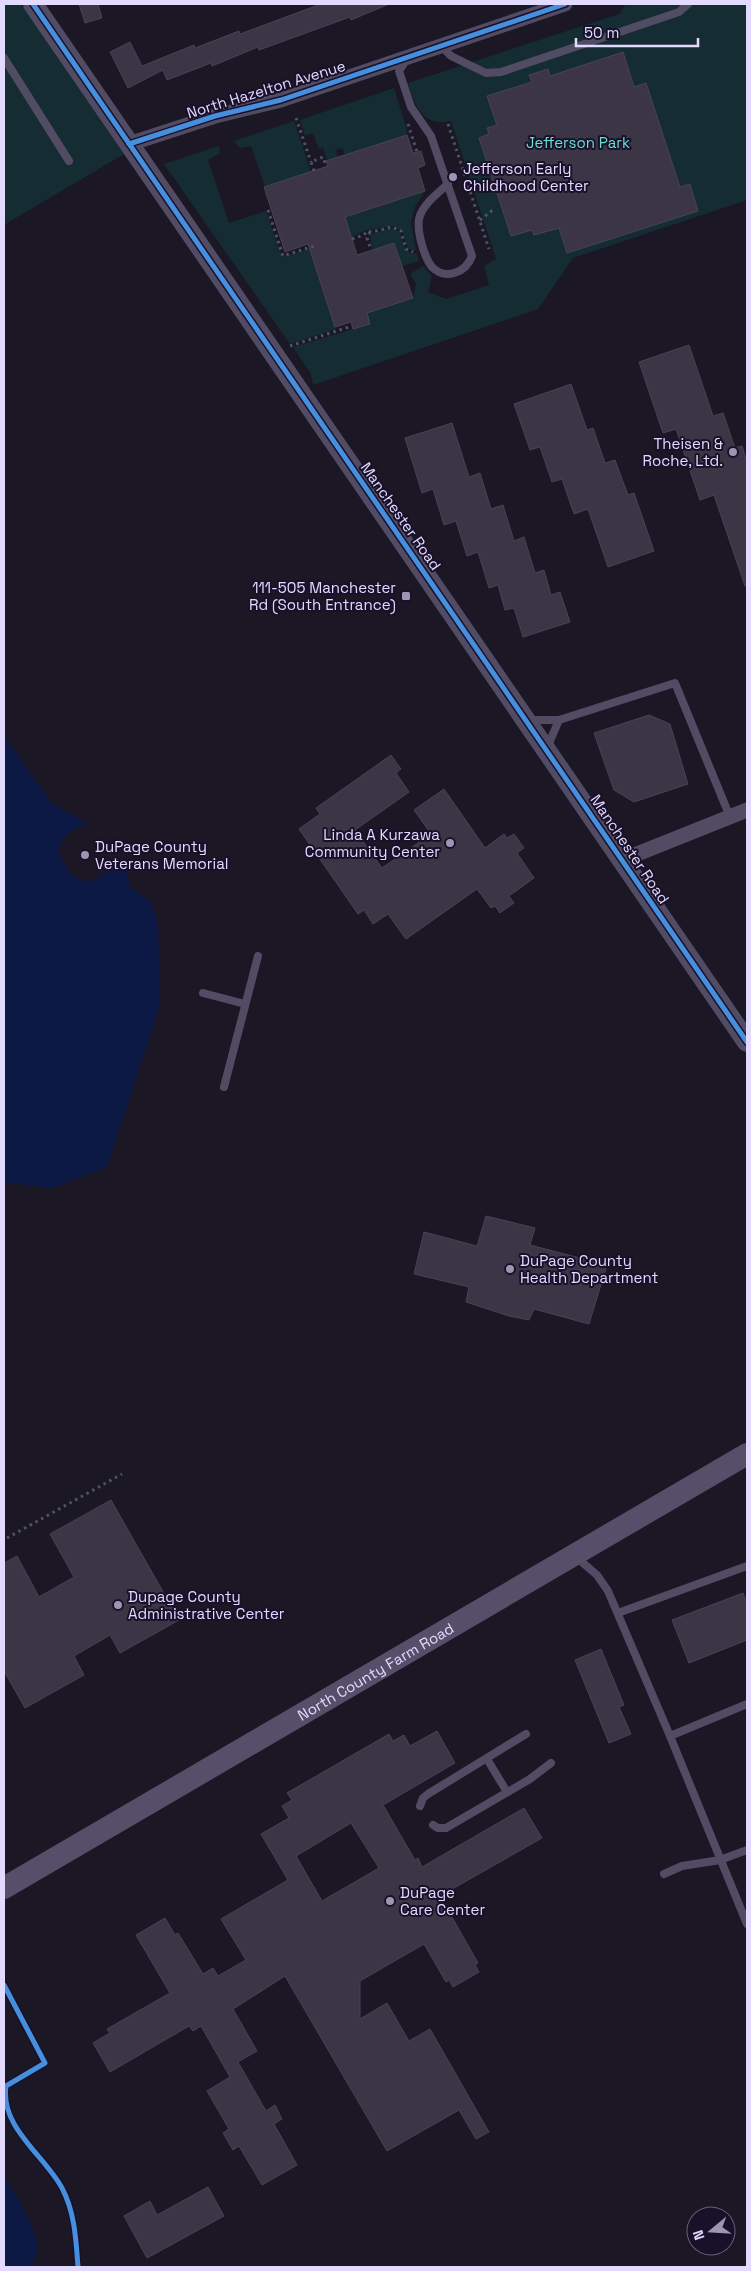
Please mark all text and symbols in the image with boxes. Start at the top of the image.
scale bar [576,15,698,47]
text: 50 m [584,23,619,42]
street label: North Hazelton Avenue [184,56,348,122]
park label: Jefferson Park [526,133,630,152]
place label: Jefferson Early Childhood Center [463,159,589,195]
marker: Jefferson Early Childhood Center [447,171,459,183]
place label: Theisen & Roche, Ltd. [643,434,723,470]
marker: Theisen & Roche, Ltd. [727,446,739,458]
street label: Manchester Road [357,458,445,574]
place label: 111-505 Manchester Rd (South Entrance) [249,578,396,615]
marker: 111-505 Manchester Rd (South Entrance) [400,590,412,602]
street label: Manchester Road [586,791,674,907]
place label: Linda A Kurzawa Community Center [305,825,440,861]
place label: DuPage County Veterans Memorial [95,837,228,873]
marker: Linda A Kurzawa Community Center [444,837,456,849]
marker: DuPage County Veterans Memorial [79,849,91,861]
place label: DuPage County Health Department [520,1251,658,1287]
marker: DuPage County Health Department [504,1263,516,1275]
place label: Dupage County Administrative Center [128,1587,285,1623]
marker: Dupage County Administrative Center [112,1599,124,1611]
street label: North County Farm Road [294,1618,457,1724]
place label: DuPage Care Center [400,1883,485,1919]
marker: DuPage Care Center [384,1895,396,1907]
north arrow [686,2206,736,2256]
text: N [689,2228,709,2242]

